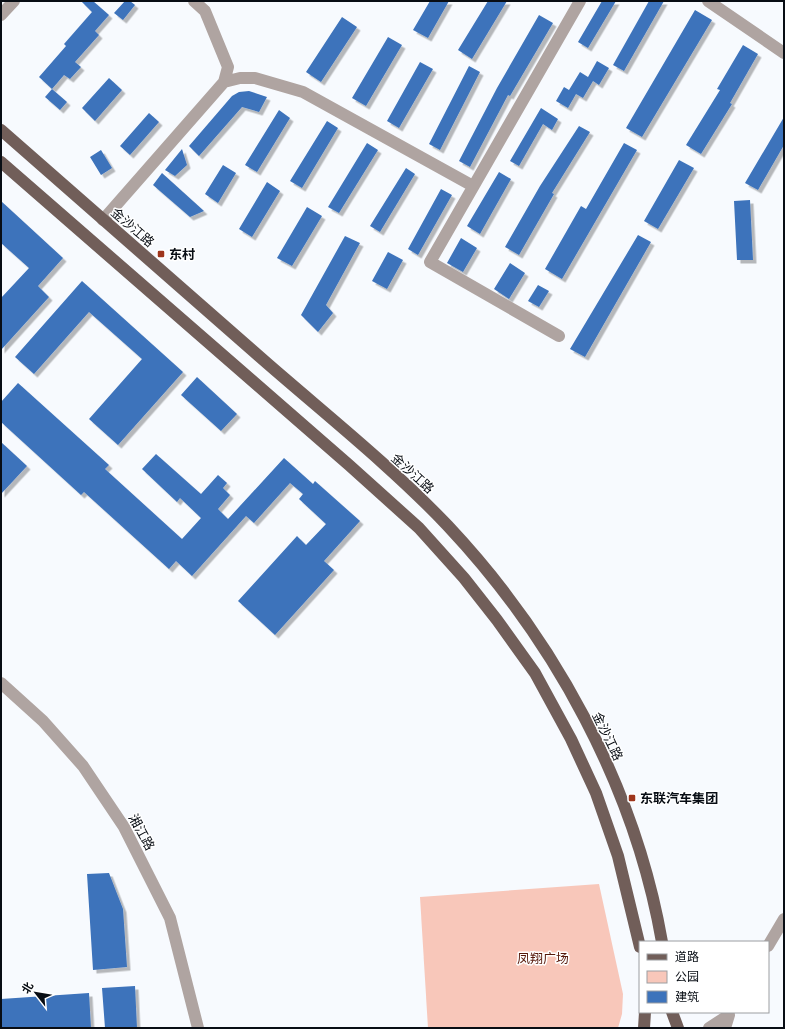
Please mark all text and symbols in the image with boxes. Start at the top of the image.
street label: 金沙江路 [107,205,157,252]
place label: 东村 [169,247,195,264]
marker: 东村 [156,249,166,259]
street label: 金沙江路 [387,450,437,498]
street label: 金沙江路 [588,710,626,764]
place label: 东联汽车集团 [640,791,718,808]
marker: 东联汽车集团 [627,793,637,803]
street label: 湘江路 [124,812,157,854]
legend [639,941,769,1013]
text: 道路 [675,950,699,966]
park label: 凤翔广场 [517,952,569,968]
text: 公园 [675,970,699,986]
north arrow [16,973,56,1013]
text: 北 [19,980,37,997]
text: 建筑 [675,990,699,1006]

